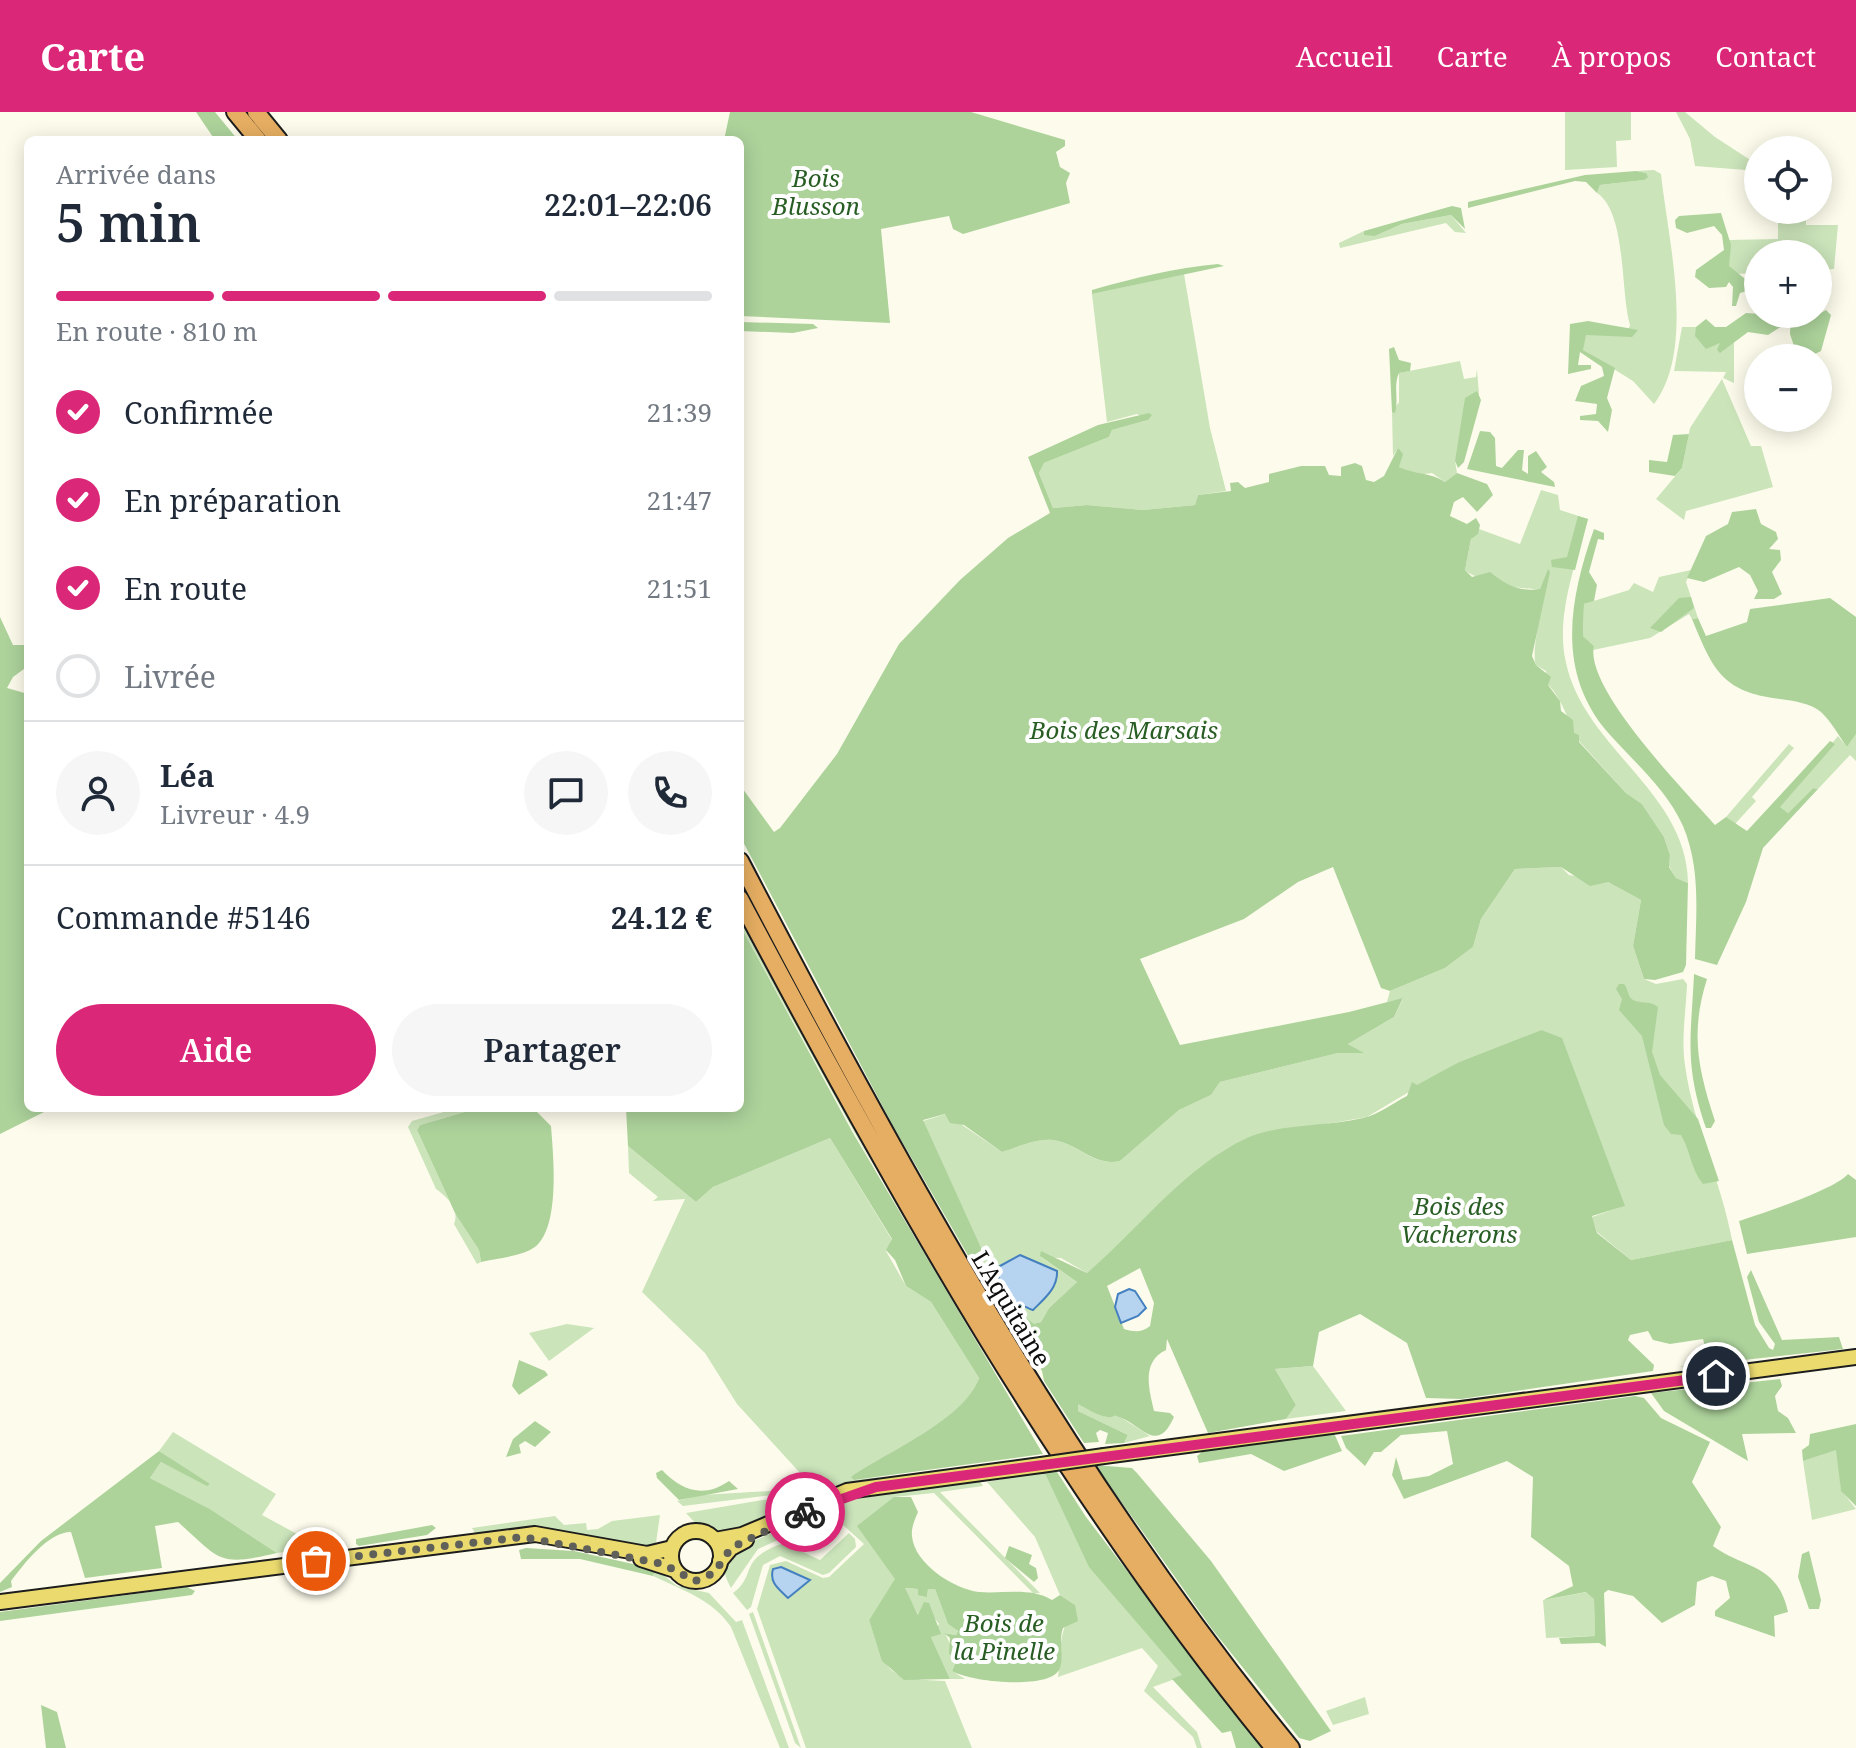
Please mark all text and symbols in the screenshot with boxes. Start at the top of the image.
text: Carte [40,30,145,82]
text: Accueil [1296,37,1393,75]
text: Carte [1437,37,1508,75]
text: À propos [1552,37,1671,75]
text: Contact [1715,37,1816,75]
map controls [1744,136,1832,432]
button: locate [1744,136,1832,224]
text: Arrivée dans [56,156,216,192]
park label: Bois Blusson [771,161,860,222]
text: 22:01–22:06 [544,184,712,225]
text: 5 min [56,186,201,257]
button: + [1744,240,1832,328]
text: En route · 810 m [56,313,258,349]
button: − [1744,344,1832,432]
icon: check [56,390,100,434]
text: Confirmée [124,392,274,433]
text: 21:39 [646,394,712,430]
icon: check [56,478,100,522]
text: En préparation [124,480,341,521]
text: 21:47 [646,482,712,518]
icon: check [56,566,100,610]
text: En route [124,568,247,609]
text: 21:51 [646,570,712,606]
text: Livrée [124,656,216,697]
park label: Bois des Marsais [1029,713,1218,746]
button: person [56,751,140,835]
button: chat [524,751,608,835]
button: phone [628,751,712,835]
text: Léa [160,755,215,796]
text: Livreur · 4.9 [160,796,310,832]
text: Commande #5146 [56,897,311,938]
text: 24.12 € [611,897,712,938]
button: Aide [56,1004,376,1096]
button: Partager [392,1004,712,1096]
park label: Bois des Vacherons [1401,1189,1517,1250]
street label: L'Aquitaine [965,1244,1059,1372]
pin [1682,1342,1750,1410]
icon: home [1694,1354,1738,1398]
courier [765,1472,845,1552]
icon: bike [783,1490,827,1534]
pin [282,1527,350,1595]
icon: bag [294,1539,338,1583]
park label: Bois de la Pinelle [953,1606,1055,1667]

